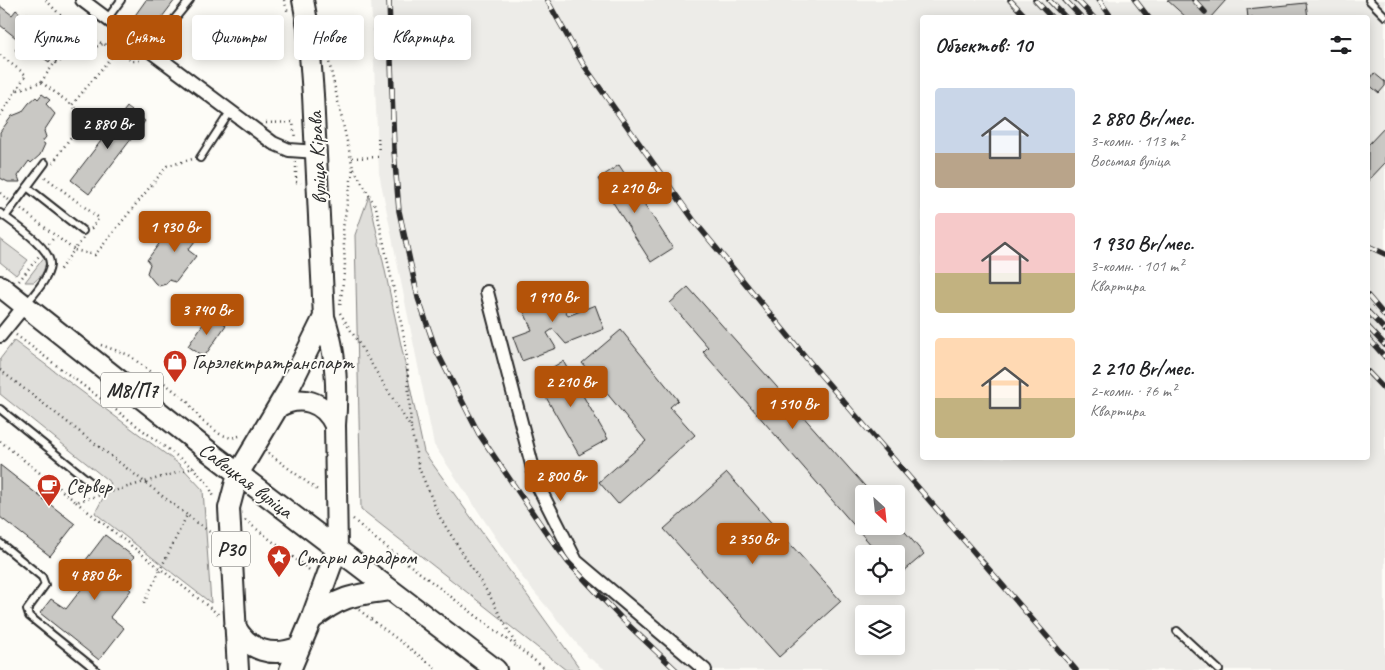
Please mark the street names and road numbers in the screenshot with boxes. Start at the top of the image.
street label: вуліца Кірава [302,110,332,205]
road number: М8/П7 [101,372,163,408]
street label: Савецкая вуліца [194,436,300,525]
road number: Р30 [212,532,250,566]

